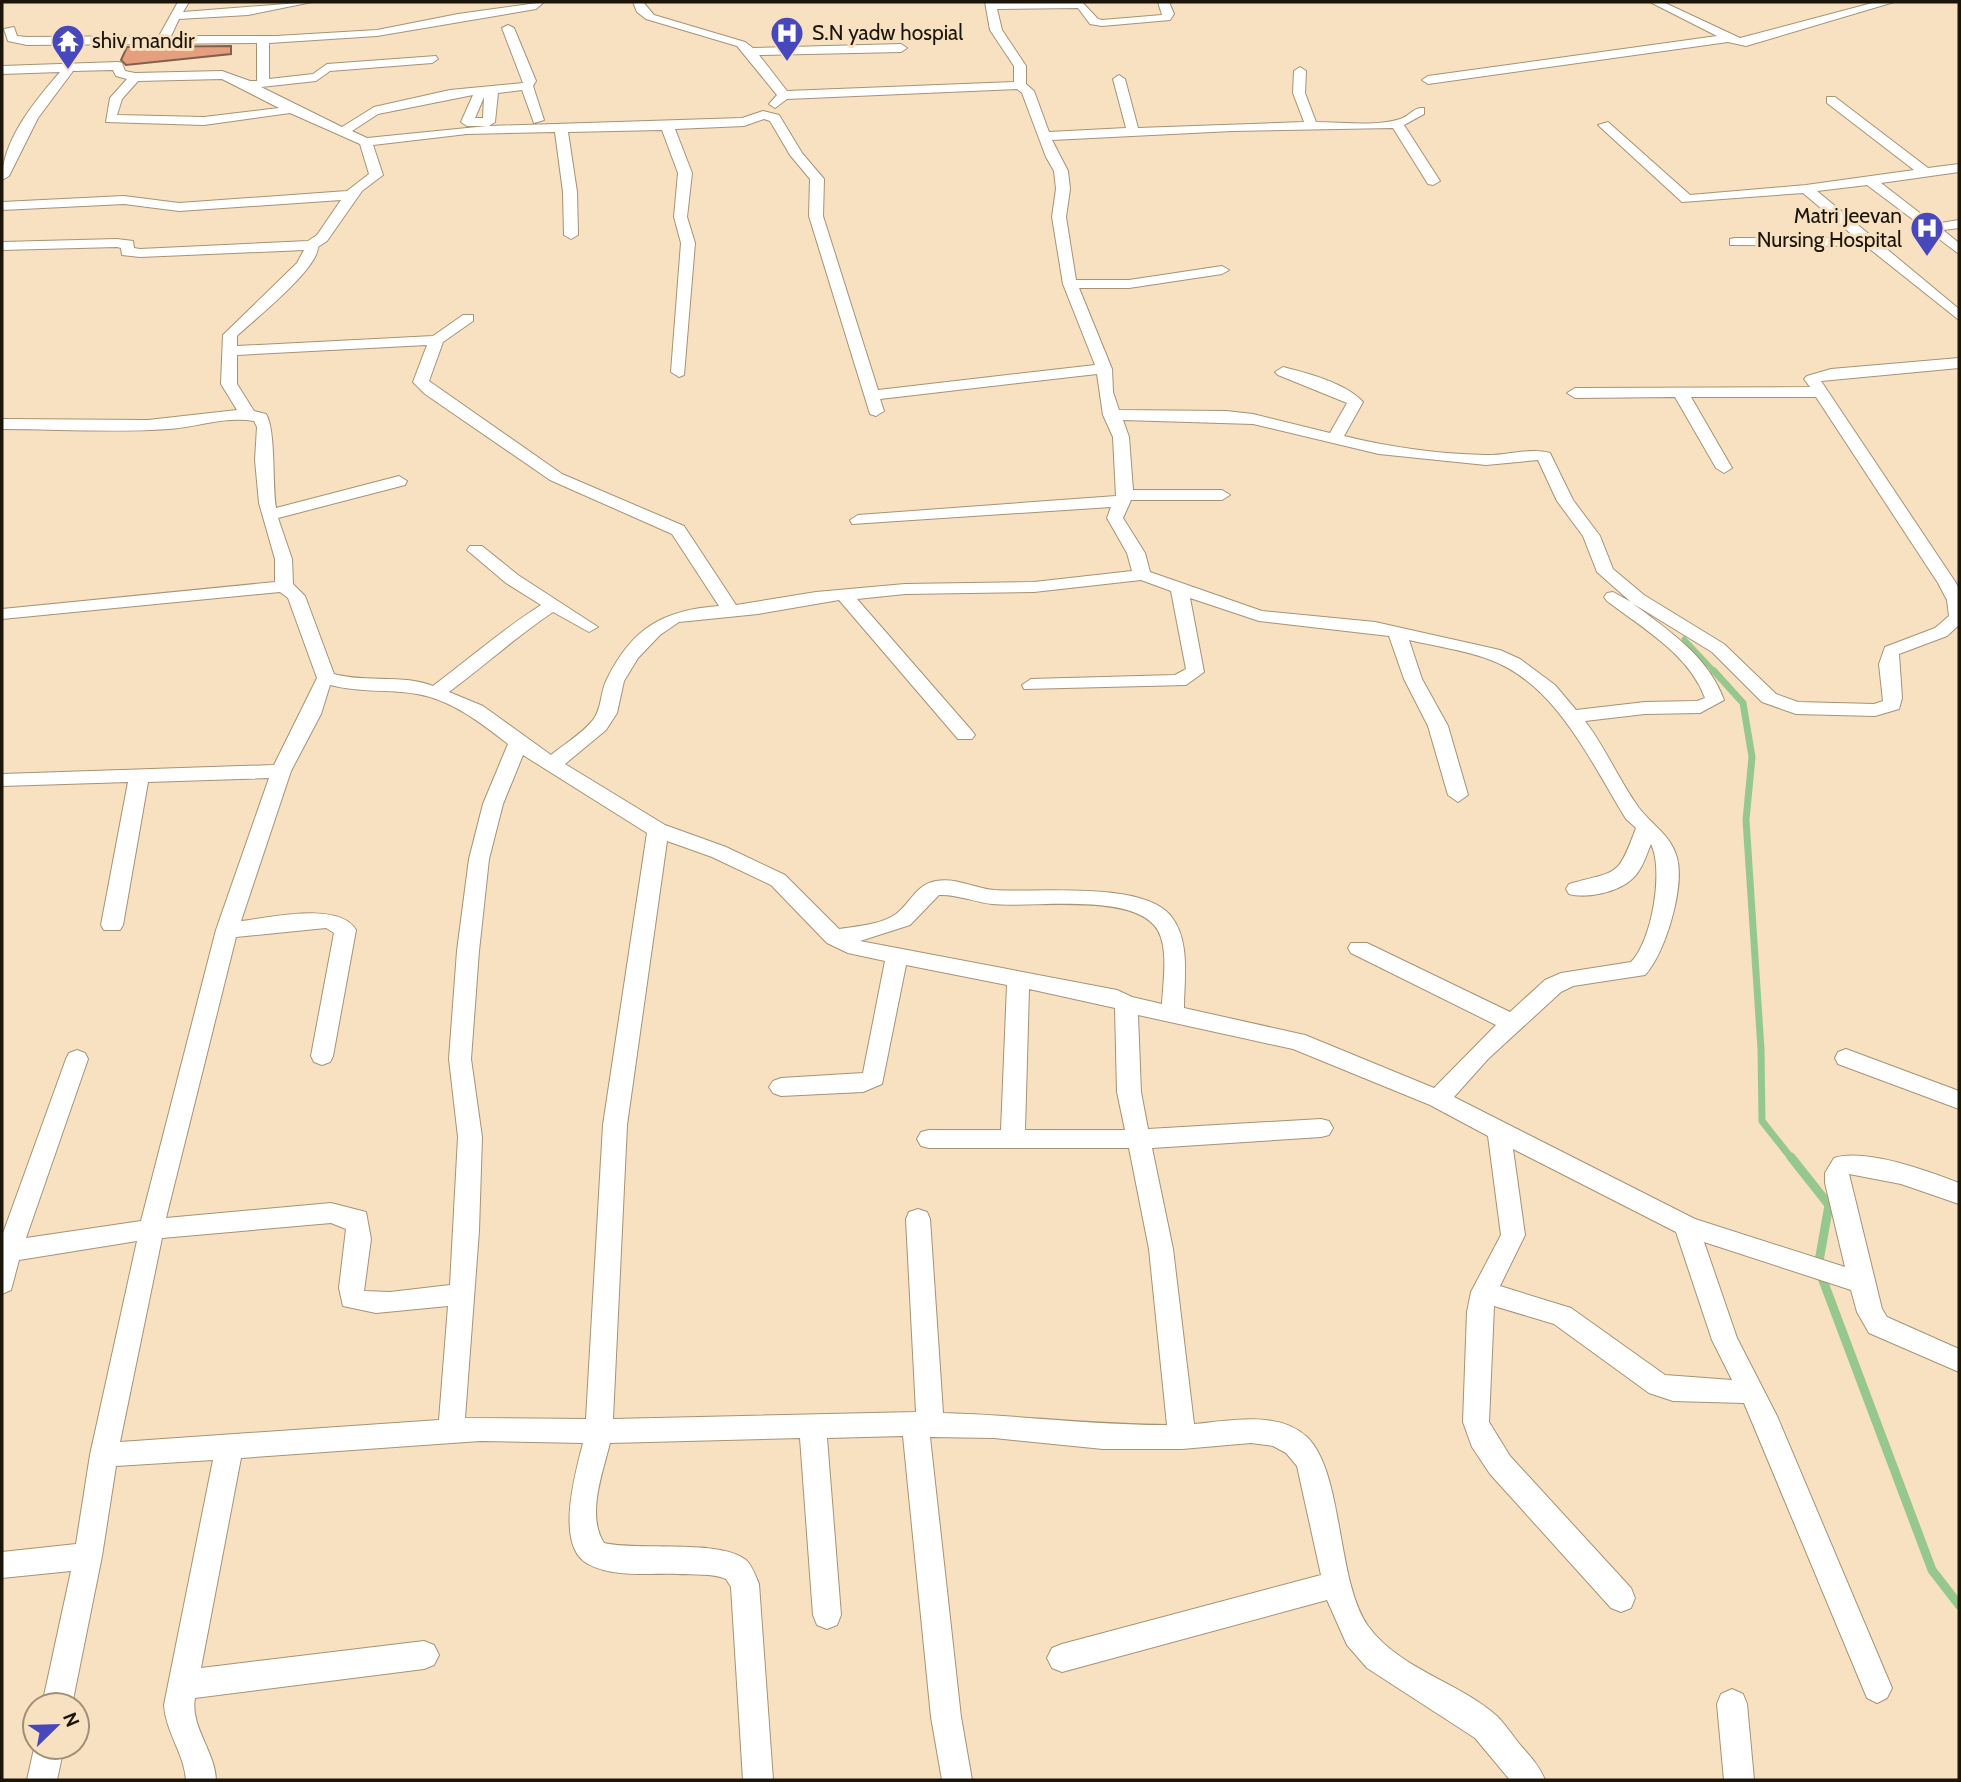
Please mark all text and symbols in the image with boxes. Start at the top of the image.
hospital icon: S.N yadw hospial [768,14,806,63]
place label: S.N yadw hospial [812,20,963,45]
temple icon: shiv mandir [49,22,87,71]
place label: shiv mandir [92,28,195,53]
place label: Matri Jeevan Nursing Hospital [1757,203,1902,252]
hospital icon: Matri Jeevan Nursing Hospital [1908,209,1946,258]
north arrow [21,1691,91,1761]
text: N [58,1709,84,1730]

